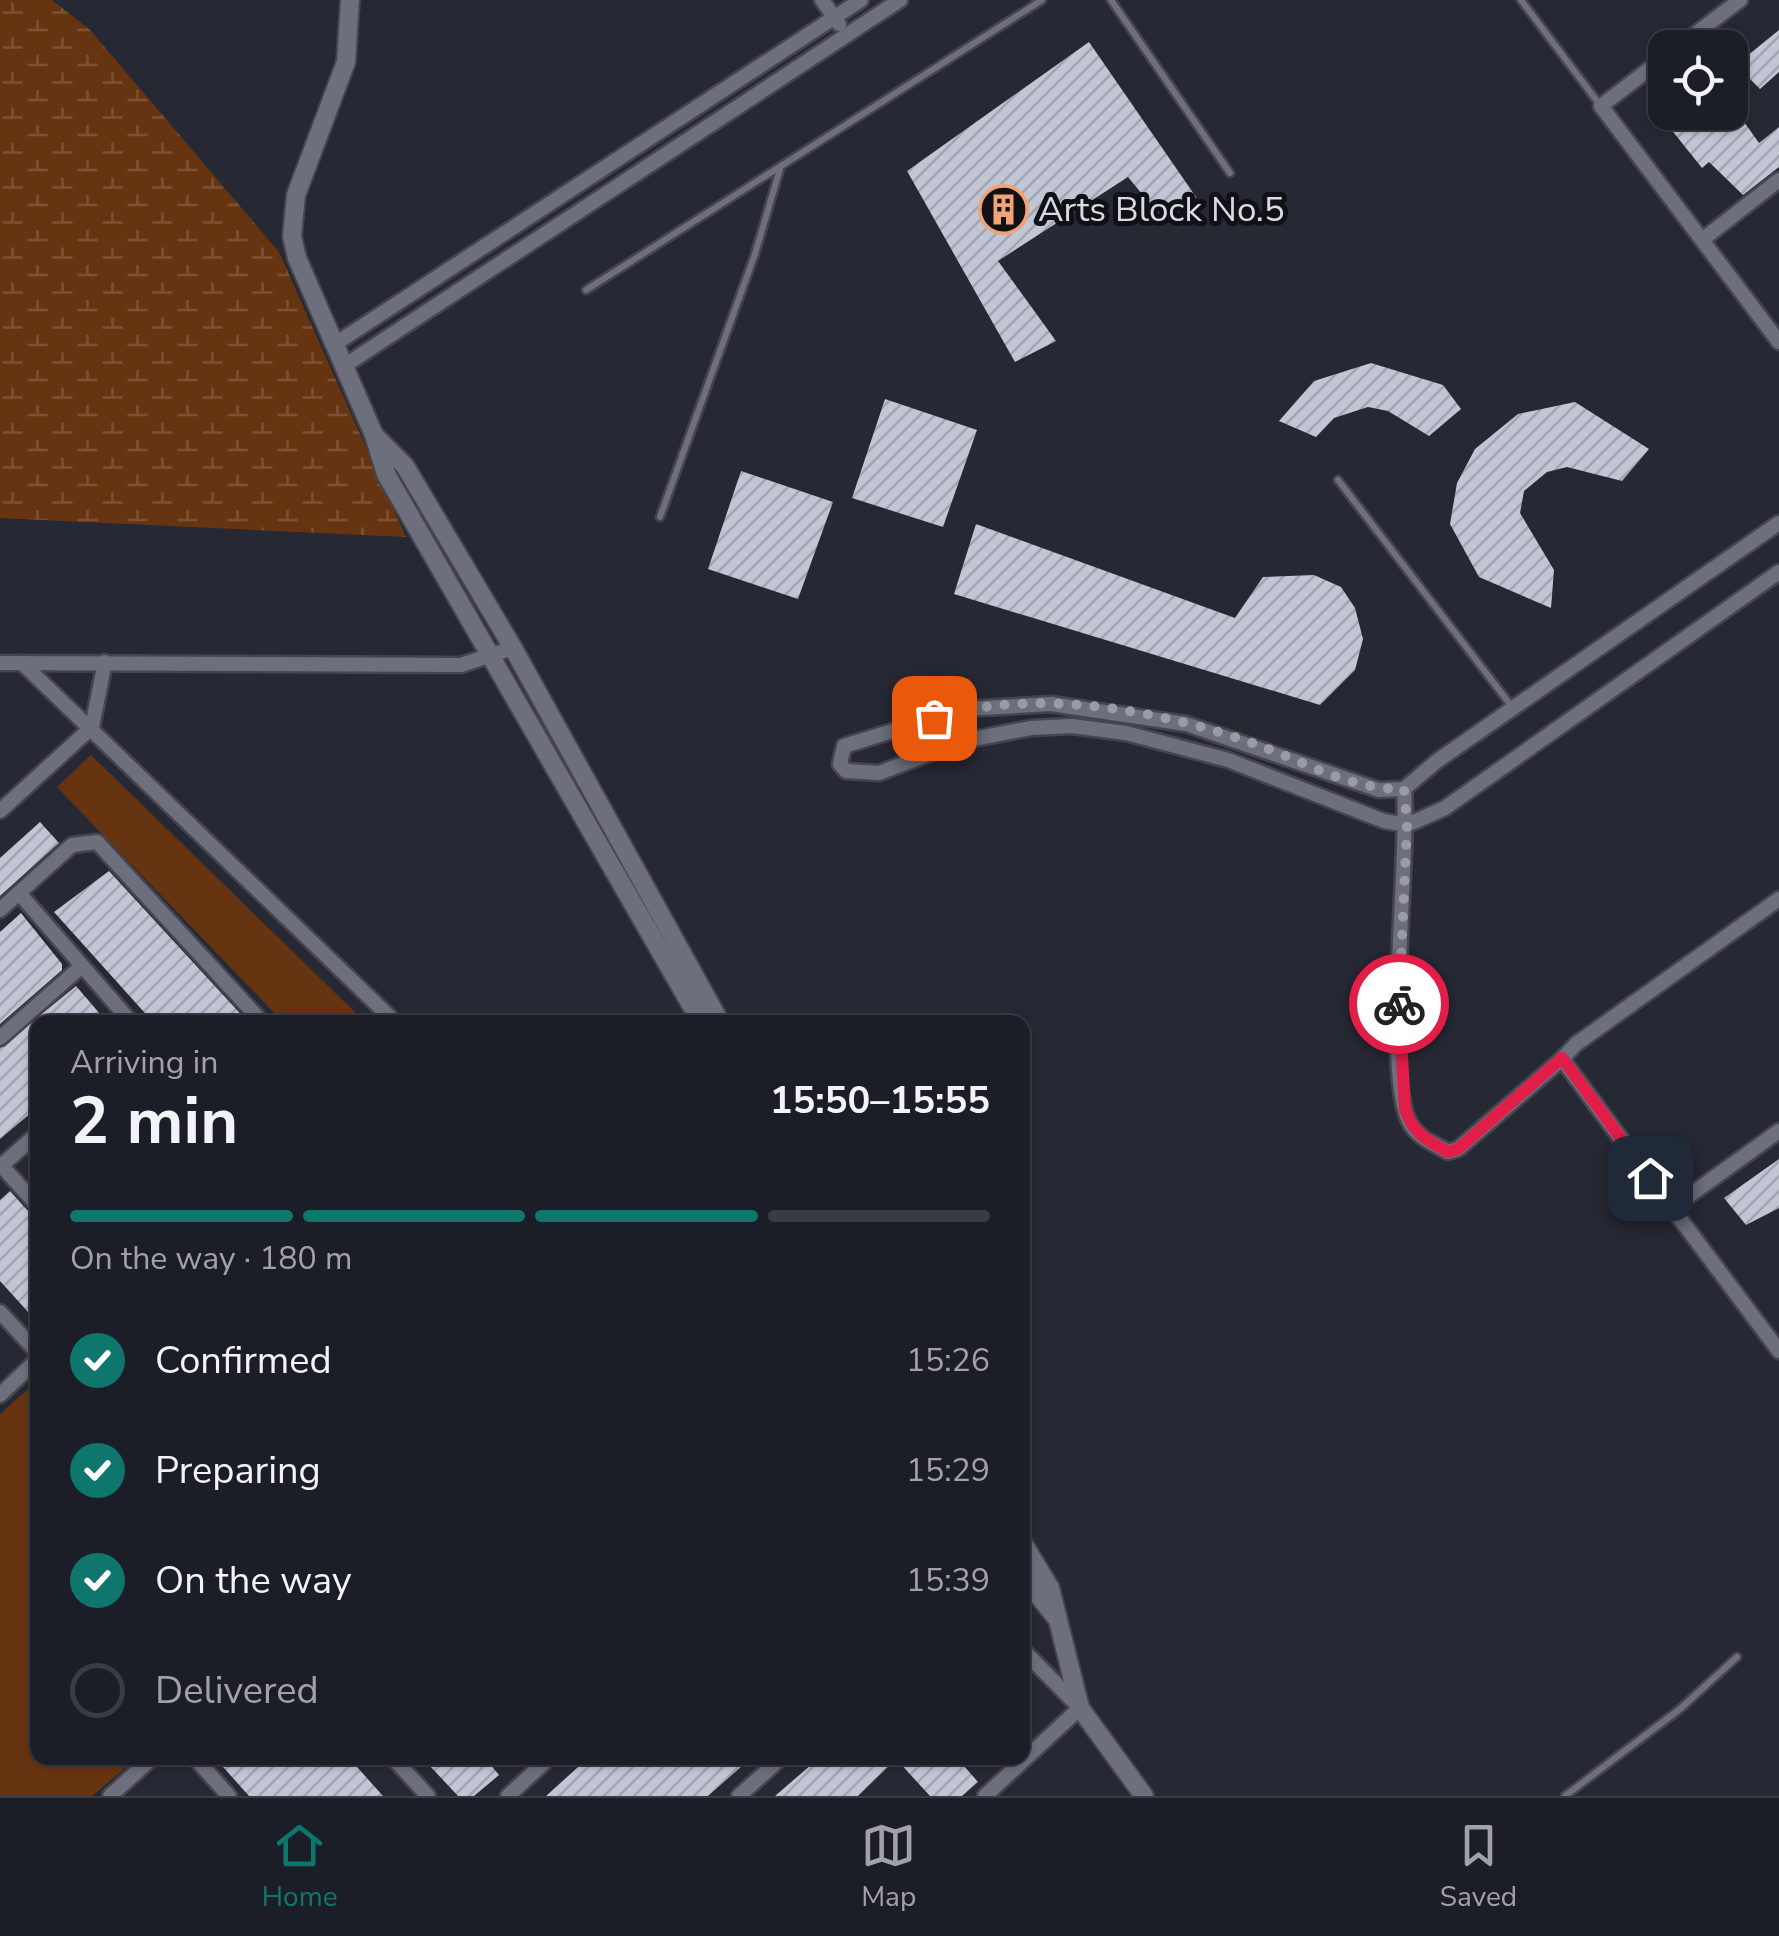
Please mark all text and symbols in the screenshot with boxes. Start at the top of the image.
map controls [1648,30,1748,130]
button: locate [1648,30,1748,130]
building icon: Arts Block No.5 [977,183,1029,235]
place label: Arts Block No.5 [1038,186,1285,233]
pin [892,676,977,761]
icon: bag [907,691,962,746]
courier [1349,954,1449,1054]
icon: bike [1372,977,1427,1032]
text: Arriving in [70,1041,218,1084]
text: 15:50–15:55 [770,1075,990,1126]
text: 2 min [70,1077,238,1166]
pin [1608,1136,1693,1221]
icon: home [1623,1151,1678,1206]
text: On the way · 180 m [70,1237,352,1280]
icon: check [70,1333,125,1388]
text: Confirmed [155,1335,332,1386]
text: 15:26 [906,1339,990,1382]
icon: check [70,1443,125,1498]
text: Preparing [155,1445,321,1496]
text: 15:29 [906,1449,990,1492]
icon: check [70,1553,125,1608]
text: On the way [155,1555,351,1606]
text: 15:39 [906,1559,990,1602]
text: Delivered [155,1665,319,1716]
tab: Home [262,1818,338,1916]
tab: Map [861,1818,916,1916]
tab: Saved [1440,1818,1517,1916]

